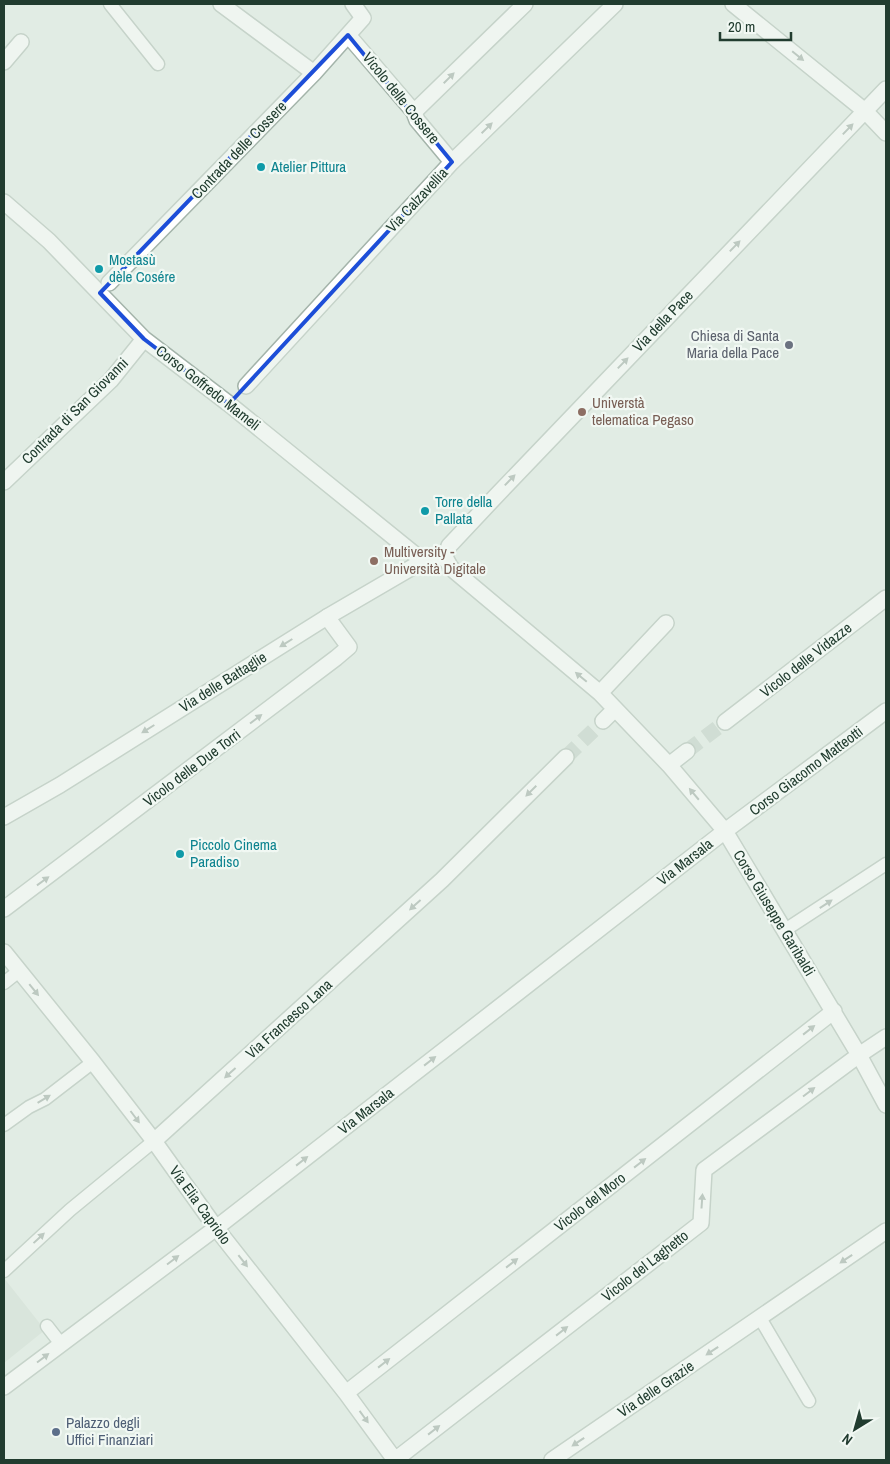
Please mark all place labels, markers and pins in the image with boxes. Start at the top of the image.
place label: Atelier Pittura [270,156,346,177]
marker: Atelier Pittura [255,161,267,173]
place label: Mostasù dèle Cosére [109,249,175,287]
marker: Mostasù dèle Cosére [93,263,105,275]
place label: Chiesa di Santa Maria della Pace [687,325,779,363]
marker: Chiesa di Santa Maria della Pace [783,339,795,351]
place label: Universtà telematica Pegaso [592,392,694,430]
marker: Universtà telematica Pegaso [576,406,588,418]
place label: Torre della Pallata [435,491,493,529]
marker: Torre della Pallata [419,505,431,517]
place label: Multiversity - Università Digitale [384,541,486,579]
marker: Multiversity - Università Digitale [368,555,380,567]
place label: Piccolo Cinema Paradiso [190,834,277,872]
marker: Piccolo Cinema Paradiso [174,848,186,860]
place label: Palazzo degli Uffici Finanziari [66,1412,153,1450]
marker: Palazzo degli Uffici Finanziari [50,1426,62,1438]

